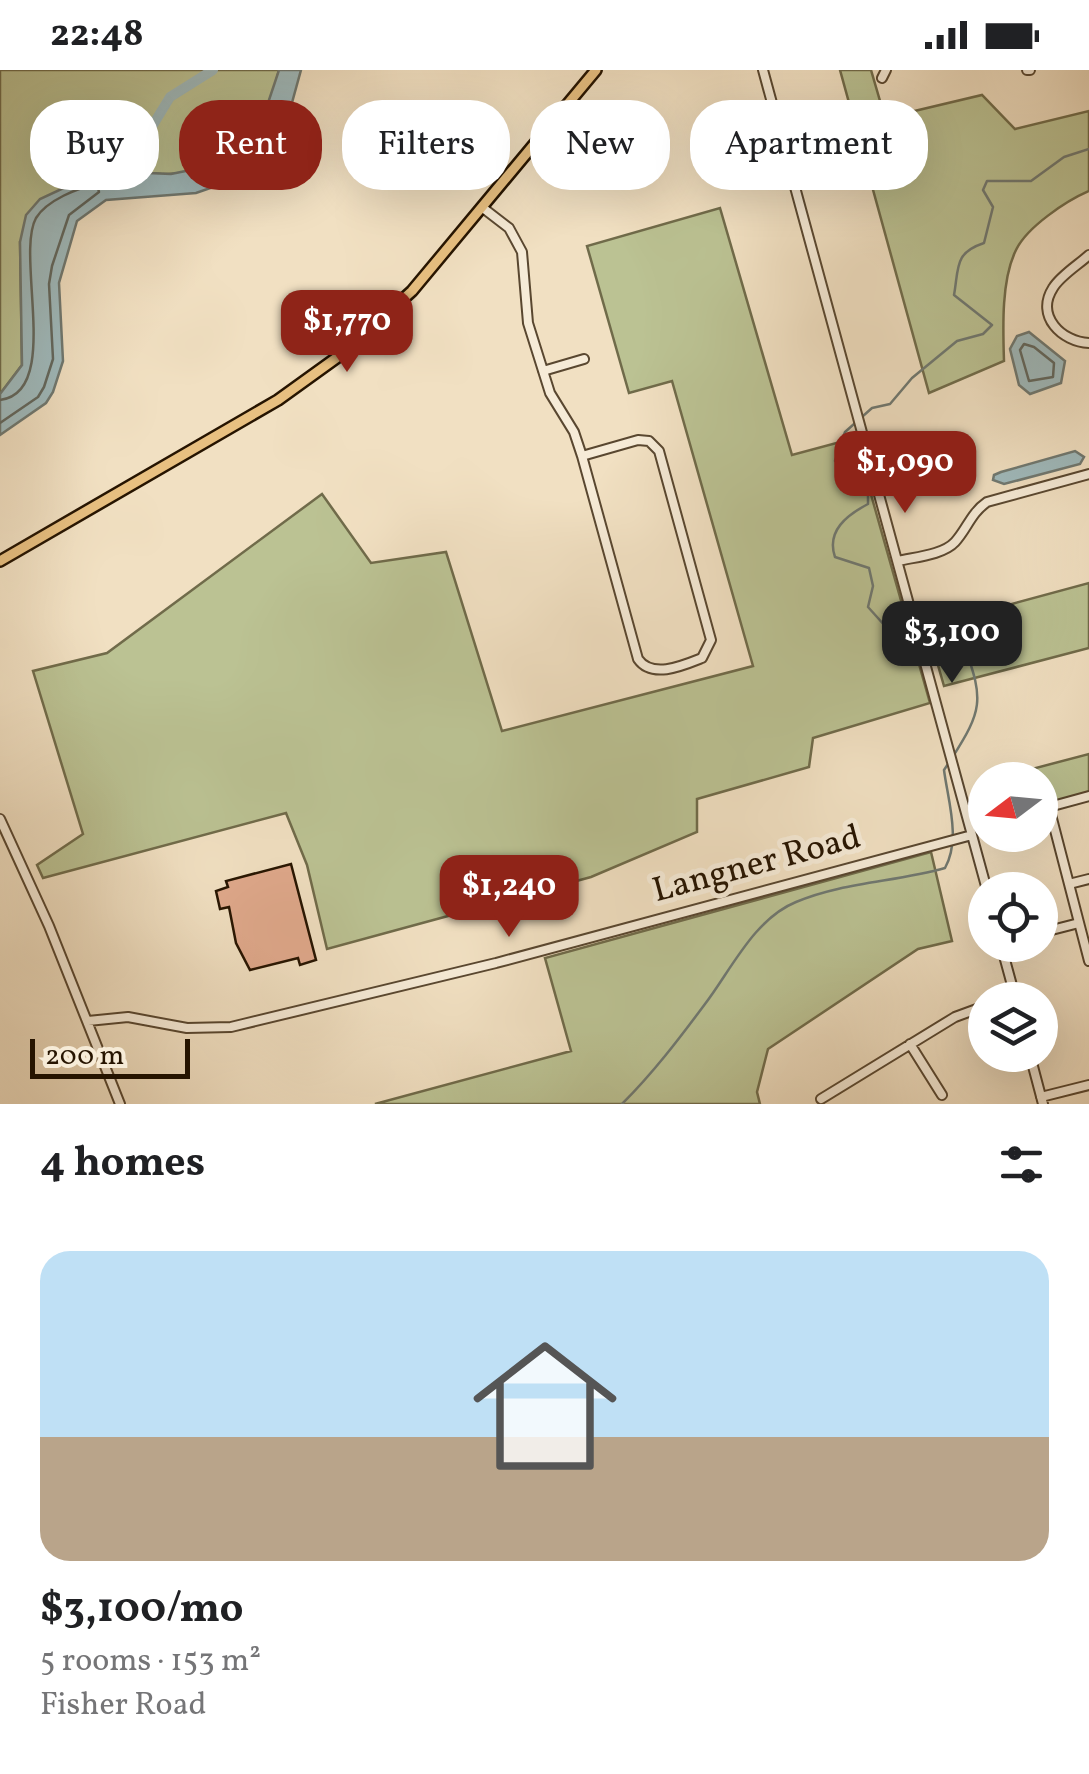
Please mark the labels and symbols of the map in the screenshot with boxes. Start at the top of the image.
pin: $1,770 [266,290,428,375]
pin: $1,090 [824,431,986,516]
pin: $3,100 [871,601,1033,686]
north arrow [968,762,1058,852]
street label: Langner Road [647,814,867,916]
pin: $1,240 [428,855,590,940]
scale bar [30,1034,190,1078]

